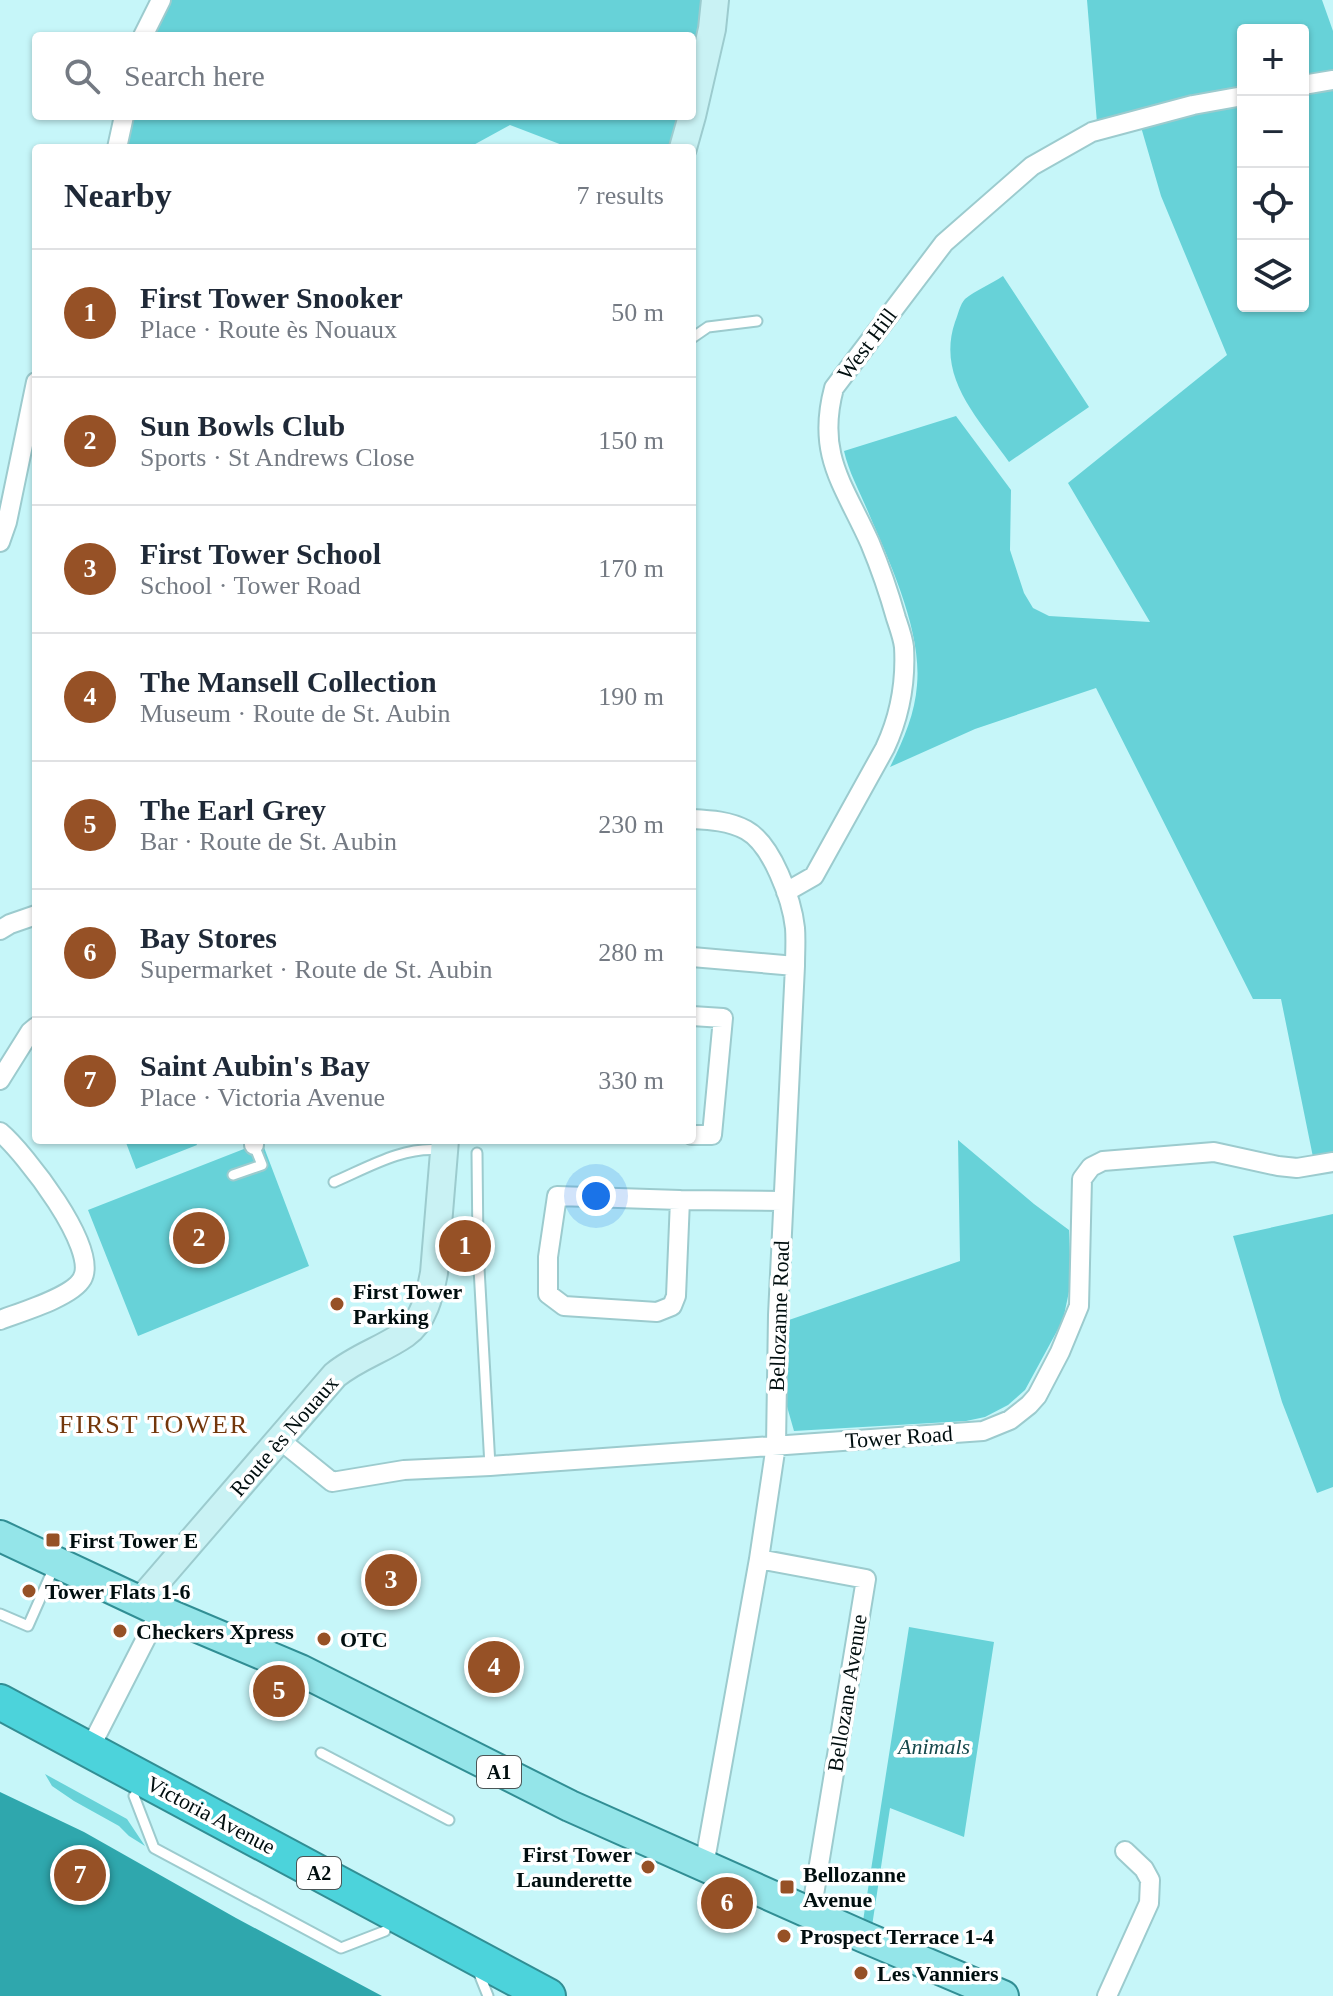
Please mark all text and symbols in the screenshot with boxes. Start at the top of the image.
map controls [1237,24,1309,312]
button: + [1237,24,1309,96]
search box [32,32,696,120]
icon: search [60,54,104,98]
text: Search here [124,59,265,92]
button: − [1237,96,1309,168]
button: locate [1237,168,1309,240]
text: Nearby [64,177,172,214]
text: 7 results [577,181,664,210]
button: layers [1237,240,1309,312]
text: First Tower Snooker [140,281,403,314]
text: 1 [84,298,97,327]
text: 50 m [611,298,664,327]
street label: West Hill [832,303,902,385]
text: Place · Route ès Nouaux [140,315,397,344]
text: Sun Bowls Club [140,409,345,442]
text: 2 [84,426,97,455]
text: 150 m [598,426,664,455]
text: Sports · St Andrews Close [140,443,414,472]
text: First Tower School [140,537,381,570]
text: 3 [84,554,97,583]
text: 170 m [598,554,664,583]
text: School · Tower Road [140,571,361,600]
text: The Mansell Collection [140,665,437,698]
text: 4 [84,682,97,711]
text: 190 m [598,682,664,711]
text: Museum · Route de St. Aubin [140,699,451,728]
text: The Earl Grey [140,793,326,826]
text: 5 [84,810,97,839]
text: 230 m [598,810,664,839]
text: Bar · Route de St. Aubin [140,827,397,856]
text: Bay Stores [140,921,277,954]
text: 6 [84,938,97,967]
text: 280 m [598,938,664,967]
text: Supermarket · Route de St. Aubin [140,955,492,984]
text: Saint Aubin's Bay [140,1049,370,1082]
text: 7 [84,1066,97,1095]
text: 330 m [598,1066,664,1095]
text: Place · Victoria Avenue [140,1083,385,1112]
your location [576,1176,616,1216]
pin: 2 [173,1208,225,1268]
pin: 1 [439,1216,491,1276]
street label: Bellozanne Road [764,1240,794,1392]
place label: First Tower Parking [353,1279,463,1329]
marker: First Tower Parking [328,1295,346,1313]
street label: Route ès Nouaux [225,1371,343,1501]
district label: FIRST TOWER [59,1410,249,1439]
street label: Tower Road [844,1421,954,1453]
place label: First Tower E [69,1528,198,1553]
marker: First Tower E [44,1531,62,1549]
pin: 3 [365,1550,417,1610]
place label: Tower Flats 1-6 [45,1579,190,1604]
marker: Tower Flats 1-6 [20,1582,38,1600]
street label: Bellozane Avenue [822,1613,872,1773]
place label: Checkers Xpress [136,1619,294,1644]
marker: Checkers Xpress [111,1622,129,1640]
place label: OTC [340,1627,388,1652]
marker: OTC [315,1630,333,1648]
pin: 4 [468,1637,520,1697]
pin: 5 [253,1661,305,1721]
park label: Animals [896,1734,970,1759]
road number: A1 [477,1756,521,1788]
street label: Victoria Avenue [143,1771,279,1859]
place label: First Tower Launderette [516,1842,632,1892]
pin: 7 [54,1845,106,1905]
road number: A2 [297,1857,341,1889]
marker: First Tower Launderette [639,1858,657,1876]
place label: Bellozanne Avenue [803,1862,906,1912]
pin: 6 [701,1873,753,1933]
marker: Bellozanne Avenue [778,1878,796,1896]
place label: Prospect Terrace 1-4 [800,1924,994,1949]
marker: Prospect Terrace 1-4 [775,1927,793,1945]
place label: Les Vanniers [877,1961,999,1986]
marker: Les Vanniers [852,1964,870,1982]

